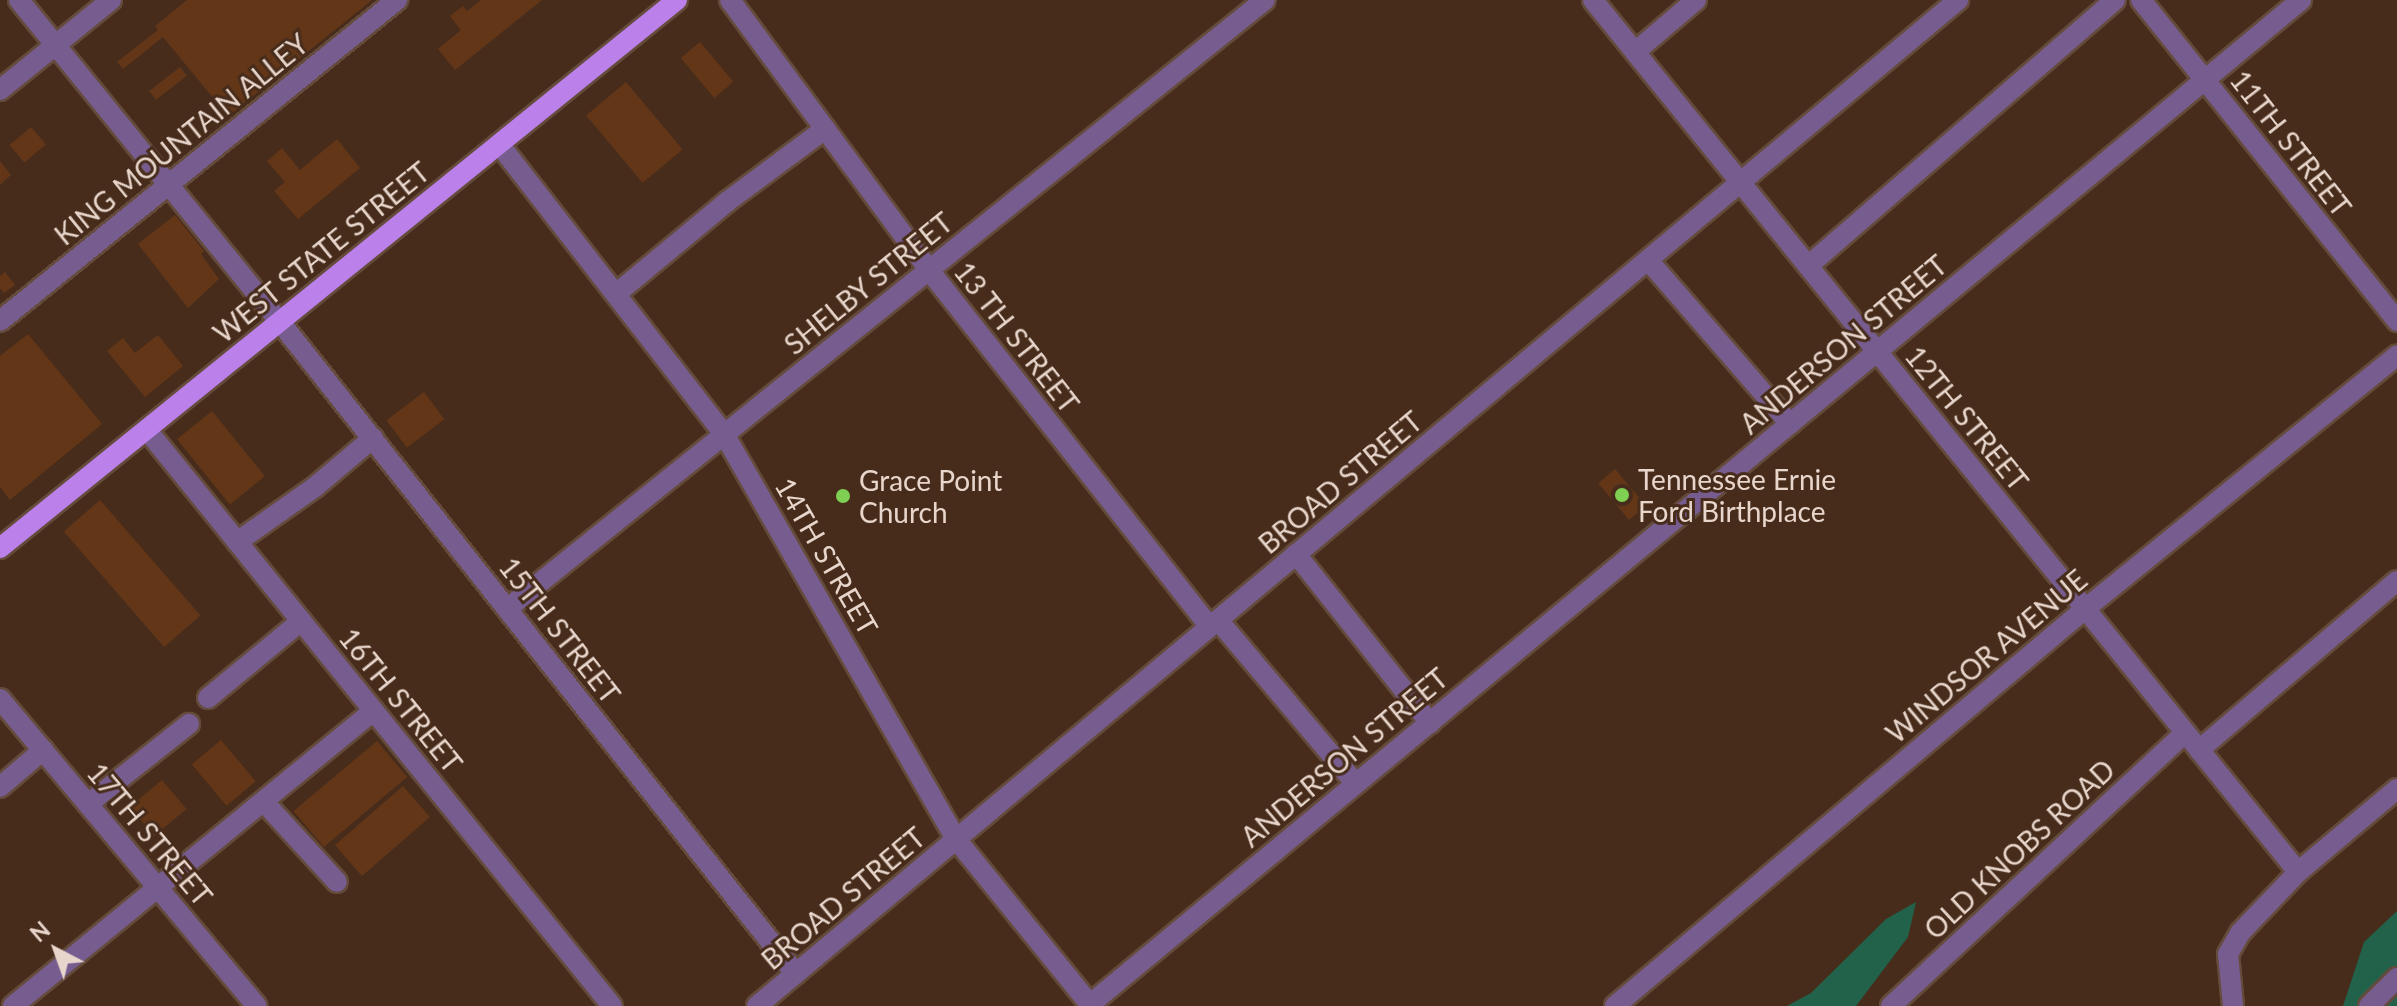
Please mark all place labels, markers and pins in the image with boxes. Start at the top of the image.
place label: Tennessee Ernie Ford Birthplace [1638,462,1836,528]
place label: Grace Point Church [859,463,1002,529]
marker: Tennessee Ernie Ford Birthplace [1613,486,1631,504]
marker: Grace Point Church [834,487,852,505]

